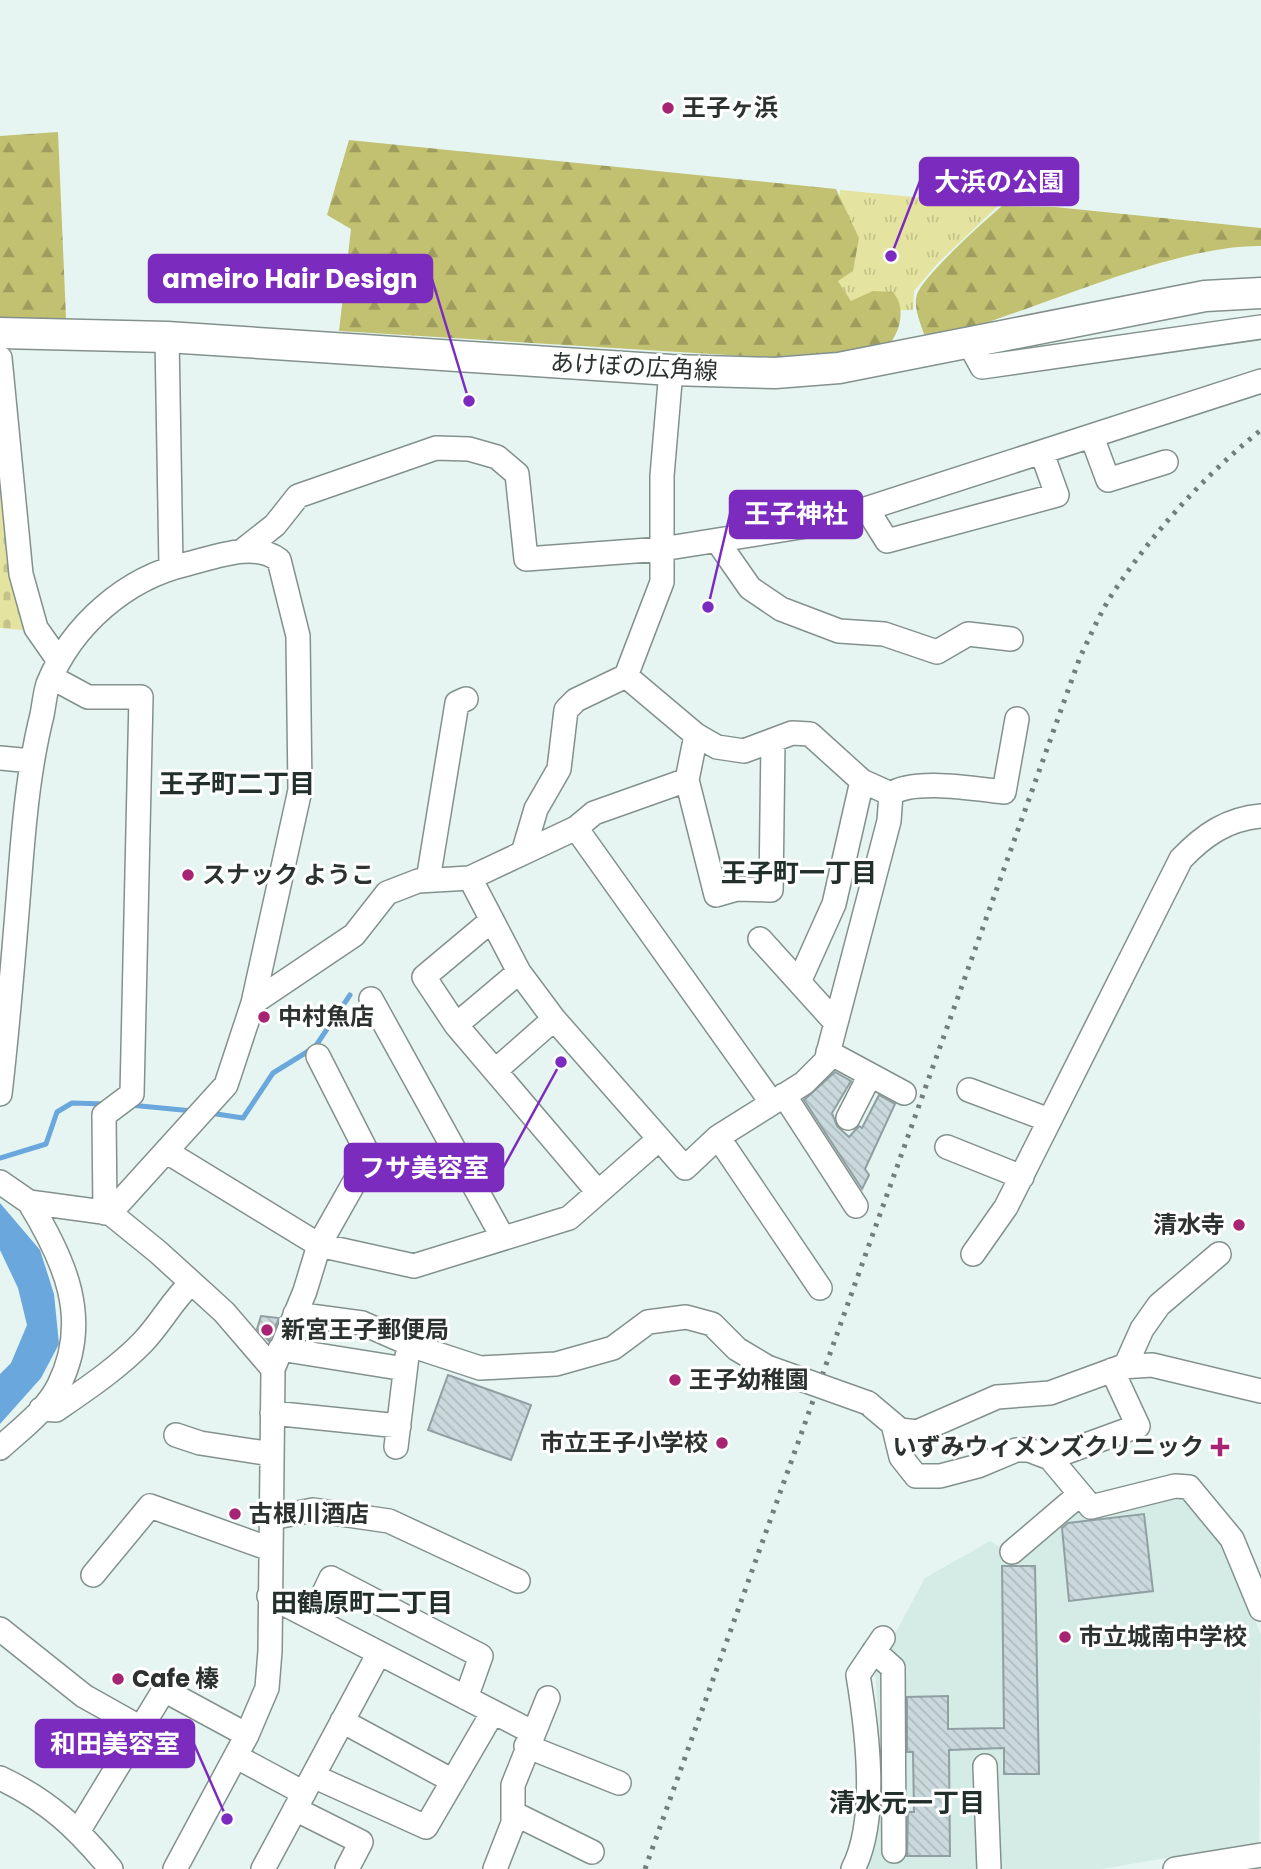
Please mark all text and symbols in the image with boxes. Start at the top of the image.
place label: 王子ヶ浜 [682,91,778,124]
marker: 王子ヶ浜 [660,100,676,116]
callout: 大浜の公園 [920,158,1078,205]
text: 大浜の公園 [934,164,1064,200]
callout: ameiro Hair Design [149,255,432,302]
text: ameiro Hair Design [162,261,418,297]
street label: あけぼの広角線 [549,346,719,387]
callout: 王子神社 [730,491,862,538]
text: 王子神社 [744,496,848,532]
district label: 王子町二丁目 [159,766,315,802]
district label: 王子町一丁目 [721,855,877,891]
place label: スナック ようこ [202,858,375,891]
marker: スナック ようこ [180,867,196,883]
place label: 中村魚店 [278,1000,374,1033]
marker: 中村魚店 [256,1009,272,1025]
callout: フサ美容室 [345,1144,503,1191]
text: フサ美容室 [359,1150,489,1186]
place label: 清水寺 [1153,1208,1225,1241]
marker: 清水寺 [1231,1217,1247,1233]
place label: 新宮王子郵便局 [281,1313,449,1346]
marker: 新宮王子郵便局 [259,1322,275,1338]
place label: 王子幼稚園 [689,1363,809,1396]
marker: 王子幼稚園 [667,1372,683,1388]
place label: 市立王子小学校 [540,1426,708,1459]
place label: いずみウィメンズクリニック [892,1430,1204,1463]
marker: 市立王子小学校 [714,1435,730,1451]
marker: いずみウィメンズクリニック [1210,1437,1230,1457]
place label: 古根川酒店 [249,1497,369,1530]
marker: 古根川酒店 [227,1506,243,1522]
district label: 田鶴原町二丁目 [271,1585,453,1621]
place label: 市立城南中学校 [1079,1620,1247,1653]
marker: 市立城南中学校 [1057,1629,1073,1645]
place label: Cafe 榛 [132,1662,219,1695]
marker: Cafe 榛 [110,1671,126,1687]
callout: 和田美容室 [36,1720,194,1767]
text: 和田美容室 [50,1726,180,1762]
district label: 清水元一丁目 [829,1785,985,1821]

